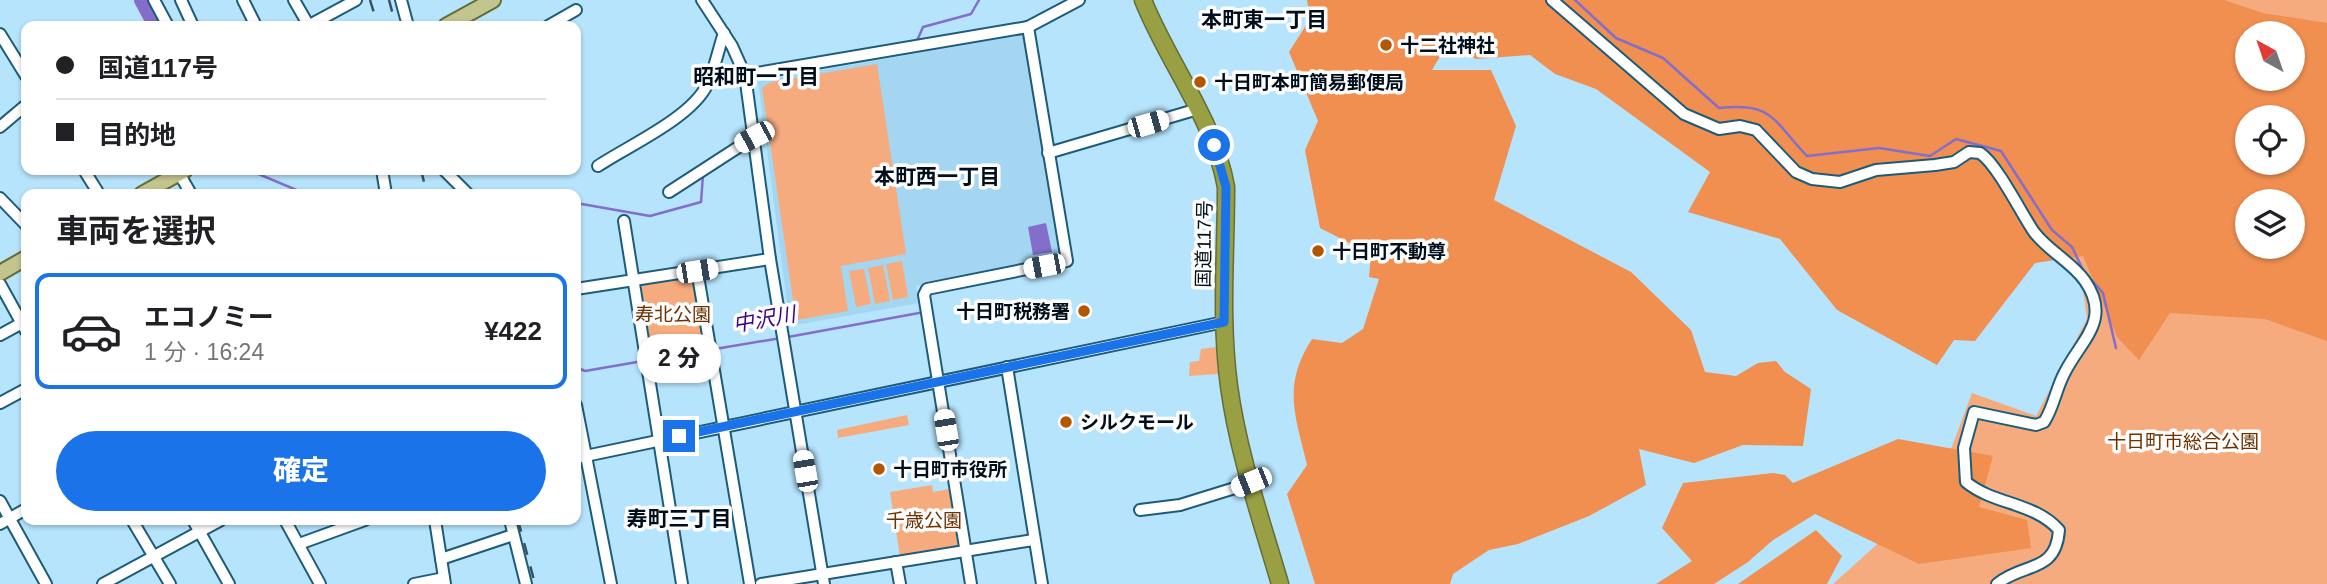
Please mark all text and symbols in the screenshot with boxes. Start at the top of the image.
district label: 本町東一丁目 [1201,8,1327,31]
north arrow [2235,21,2305,91]
map controls [2235,21,2305,259]
place label: 十二社神社 [1400,35,1495,56]
marker: 十二社神社 [1378,37,1394,53]
text: 国道117号 [98,53,218,83]
district label: 昭和町一丁目 [693,65,819,88]
place label: 十日町本町簡易郵便局 [1214,72,1404,93]
marker: 十日町本町簡易郵便局 [1192,74,1208,90]
button: locate [2235,105,2305,175]
car [1125,108,1172,140]
car [731,118,778,156]
text: 目的地 [98,120,176,150]
route start [1198,129,1230,161]
district label: 本町西一丁目 [874,165,1000,188]
button: layers [2235,189,2305,259]
street label: 国道117号 [1193,200,1215,288]
text: 車両を選択 [56,213,216,249]
place label: 十日町不動尊 [1332,241,1446,262]
marker: 十日町不動尊 [1310,243,1326,259]
car [1022,252,1067,280]
car [675,257,720,285]
icon: car [60,300,123,363]
place label: 十日町税務署 [956,301,1070,322]
text: エコノミー [144,302,274,332]
water label: 中沢川 [731,302,799,336]
marker: 十日町税務署 [1076,303,1092,319]
park label: 寿北公園 [635,304,711,325]
text: ¥422 [484,316,542,346]
callout: 2 分 [637,334,721,384]
text: 1 分 · 16:24 [144,339,264,365]
text: 2 分 [658,345,700,371]
car [933,408,960,452]
place label: シルクモール [1080,412,1194,433]
marker: シルクモール [1058,414,1074,430]
route end [663,420,695,452]
button: 確定 [56,431,546,511]
park label: 十日町市総合公園 [2107,431,2259,452]
car [792,448,819,494]
place label: 十日町市役所 [893,459,1007,480]
marker: 十日町市役所 [871,461,887,477]
car [1228,464,1275,500]
district label: 寿町三丁目 [627,507,732,530]
park label: 千歳公園 [886,510,962,531]

